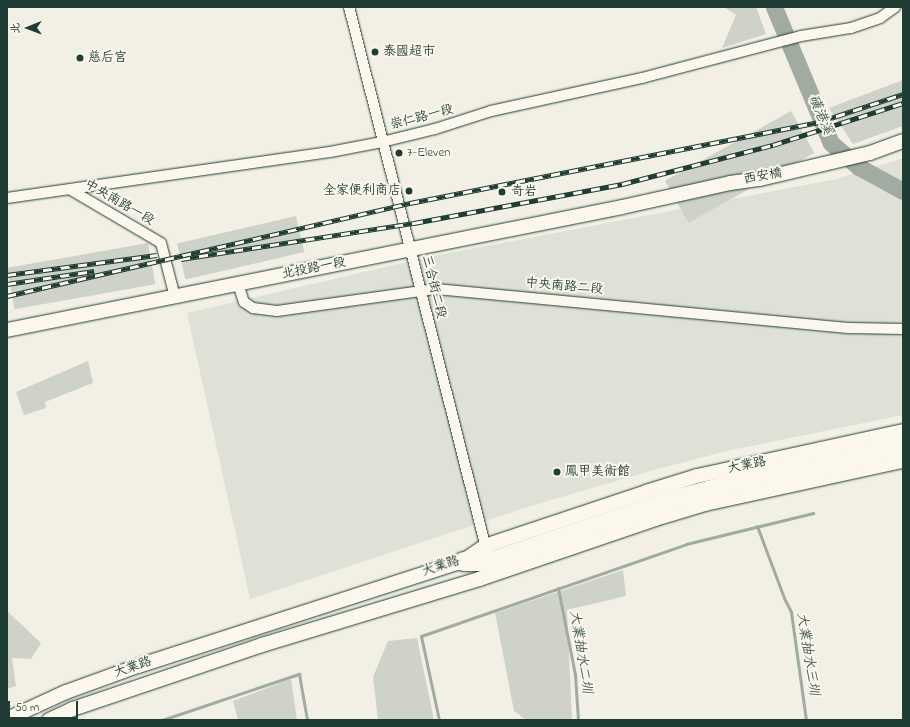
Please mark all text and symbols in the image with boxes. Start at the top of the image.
north arrow [8,8,48,48]
text: 北 [8,23,24,34]
place label: 泰國超市 [383,44,435,60]
marker: 泰國超市 [370,47,380,57]
place label: 慈后宮 [88,50,127,66]
marker: 慈后宮 [75,53,85,63]
water label: 磺港溪 [804,92,836,138]
street label: 崇仁路一段 [389,102,455,134]
place label: 7-Eleven [407,145,451,161]
marker: 7-Eleven [394,148,404,158]
street label: 西安橋 [742,166,784,188]
street label: 中央南路一段 [81,177,157,229]
place label: 全家便利商店 [323,183,401,199]
place label: 奇岩 [511,184,537,200]
marker: 全家便利商店 [404,186,414,196]
marker: 奇岩 [496,186,508,198]
street label: 三合街二段 [418,254,448,320]
street label: 北投路一段 [281,255,347,283]
street label: 中央南路二段 [524,276,604,298]
street label: 大業路 [726,454,768,478]
place label: 鳳甲美術館 [565,464,630,480]
marker: 鳳甲美術館 [552,467,562,477]
street label: 大業路 [420,554,462,580]
water label: 大業抽水二圳 [565,609,595,695]
water label: 大業抽水三圳 [792,611,822,697]
street label: 大業路 [112,654,154,682]
scale bar [10,693,80,719]
text: 50 m [15,699,39,717]

